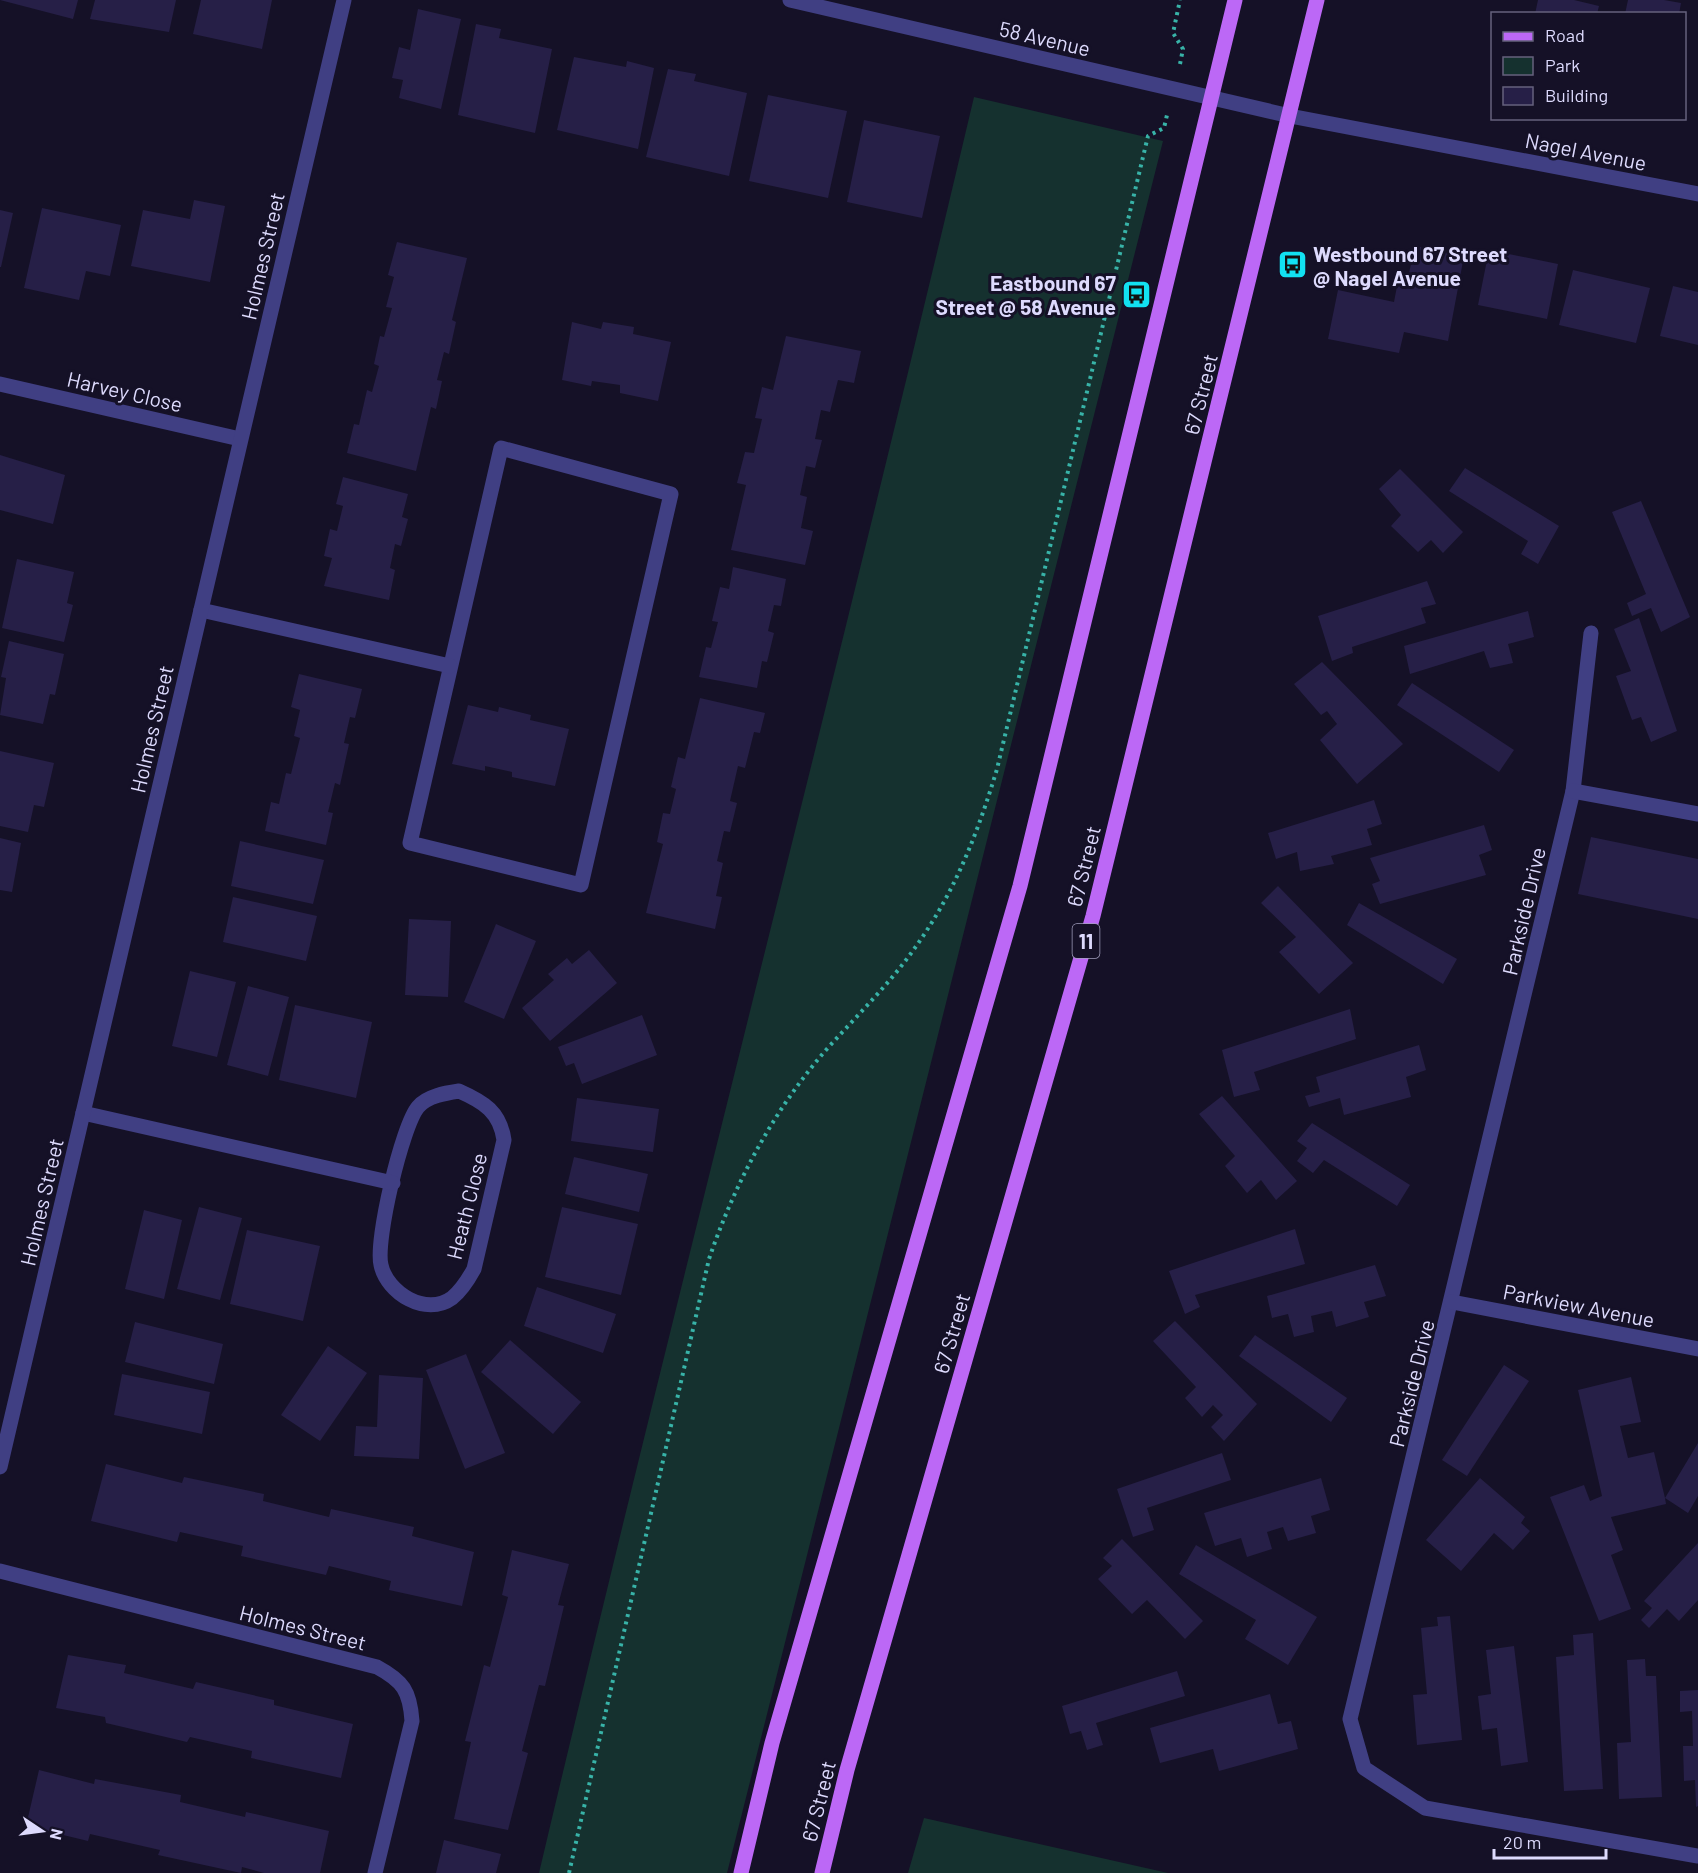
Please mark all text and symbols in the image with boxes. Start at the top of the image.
legend [1491,12,1686,120]
street label: 58 Avenue [997,15,1093,61]
text: Road [1545,24,1585,46]
text: Park [1545,54,1580,76]
text: Building [1545,84,1608,106]
street label: Nagel Avenue [1523,127,1649,175]
street label: Holmes Street [235,190,289,322]
place label: Westbound 67 Street @ Nagel Avenue [1313,241,1507,290]
bus stop icon: Westbound 67 Street @ Nagel Avenue [1276,249,1308,281]
place label: Eastbound 67 Street @ 58 Avenue [936,270,1117,319]
bus stop icon: Eastbound 67 Street @ 58 Avenue [1121,278,1153,310]
street label: 67 Street [1178,351,1222,437]
street label: Harvey Close [65,366,185,416]
street label: Holmes Street [124,663,178,795]
street label: 67 Street [1061,823,1105,909]
street label: Parkside Drive [1496,845,1550,977]
road number: 11 [1072,924,1100,958]
street label: Holmes Street [14,1136,68,1268]
street label: Heath Close [441,1150,491,1262]
street label: Parkview Avenue [1501,1278,1657,1332]
street label: 67 Street [928,1290,974,1376]
street label: Parkside Drive [1383,1317,1439,1449]
street label: Holmes Street [237,1599,369,1655]
street label: 67 Street [796,1758,840,1844]
north arrow [12,1801,72,1861]
scale bar [1494,1822,1606,1860]
text: N [47,1827,68,1842]
text: 20 m [1503,1831,1541,1853]

